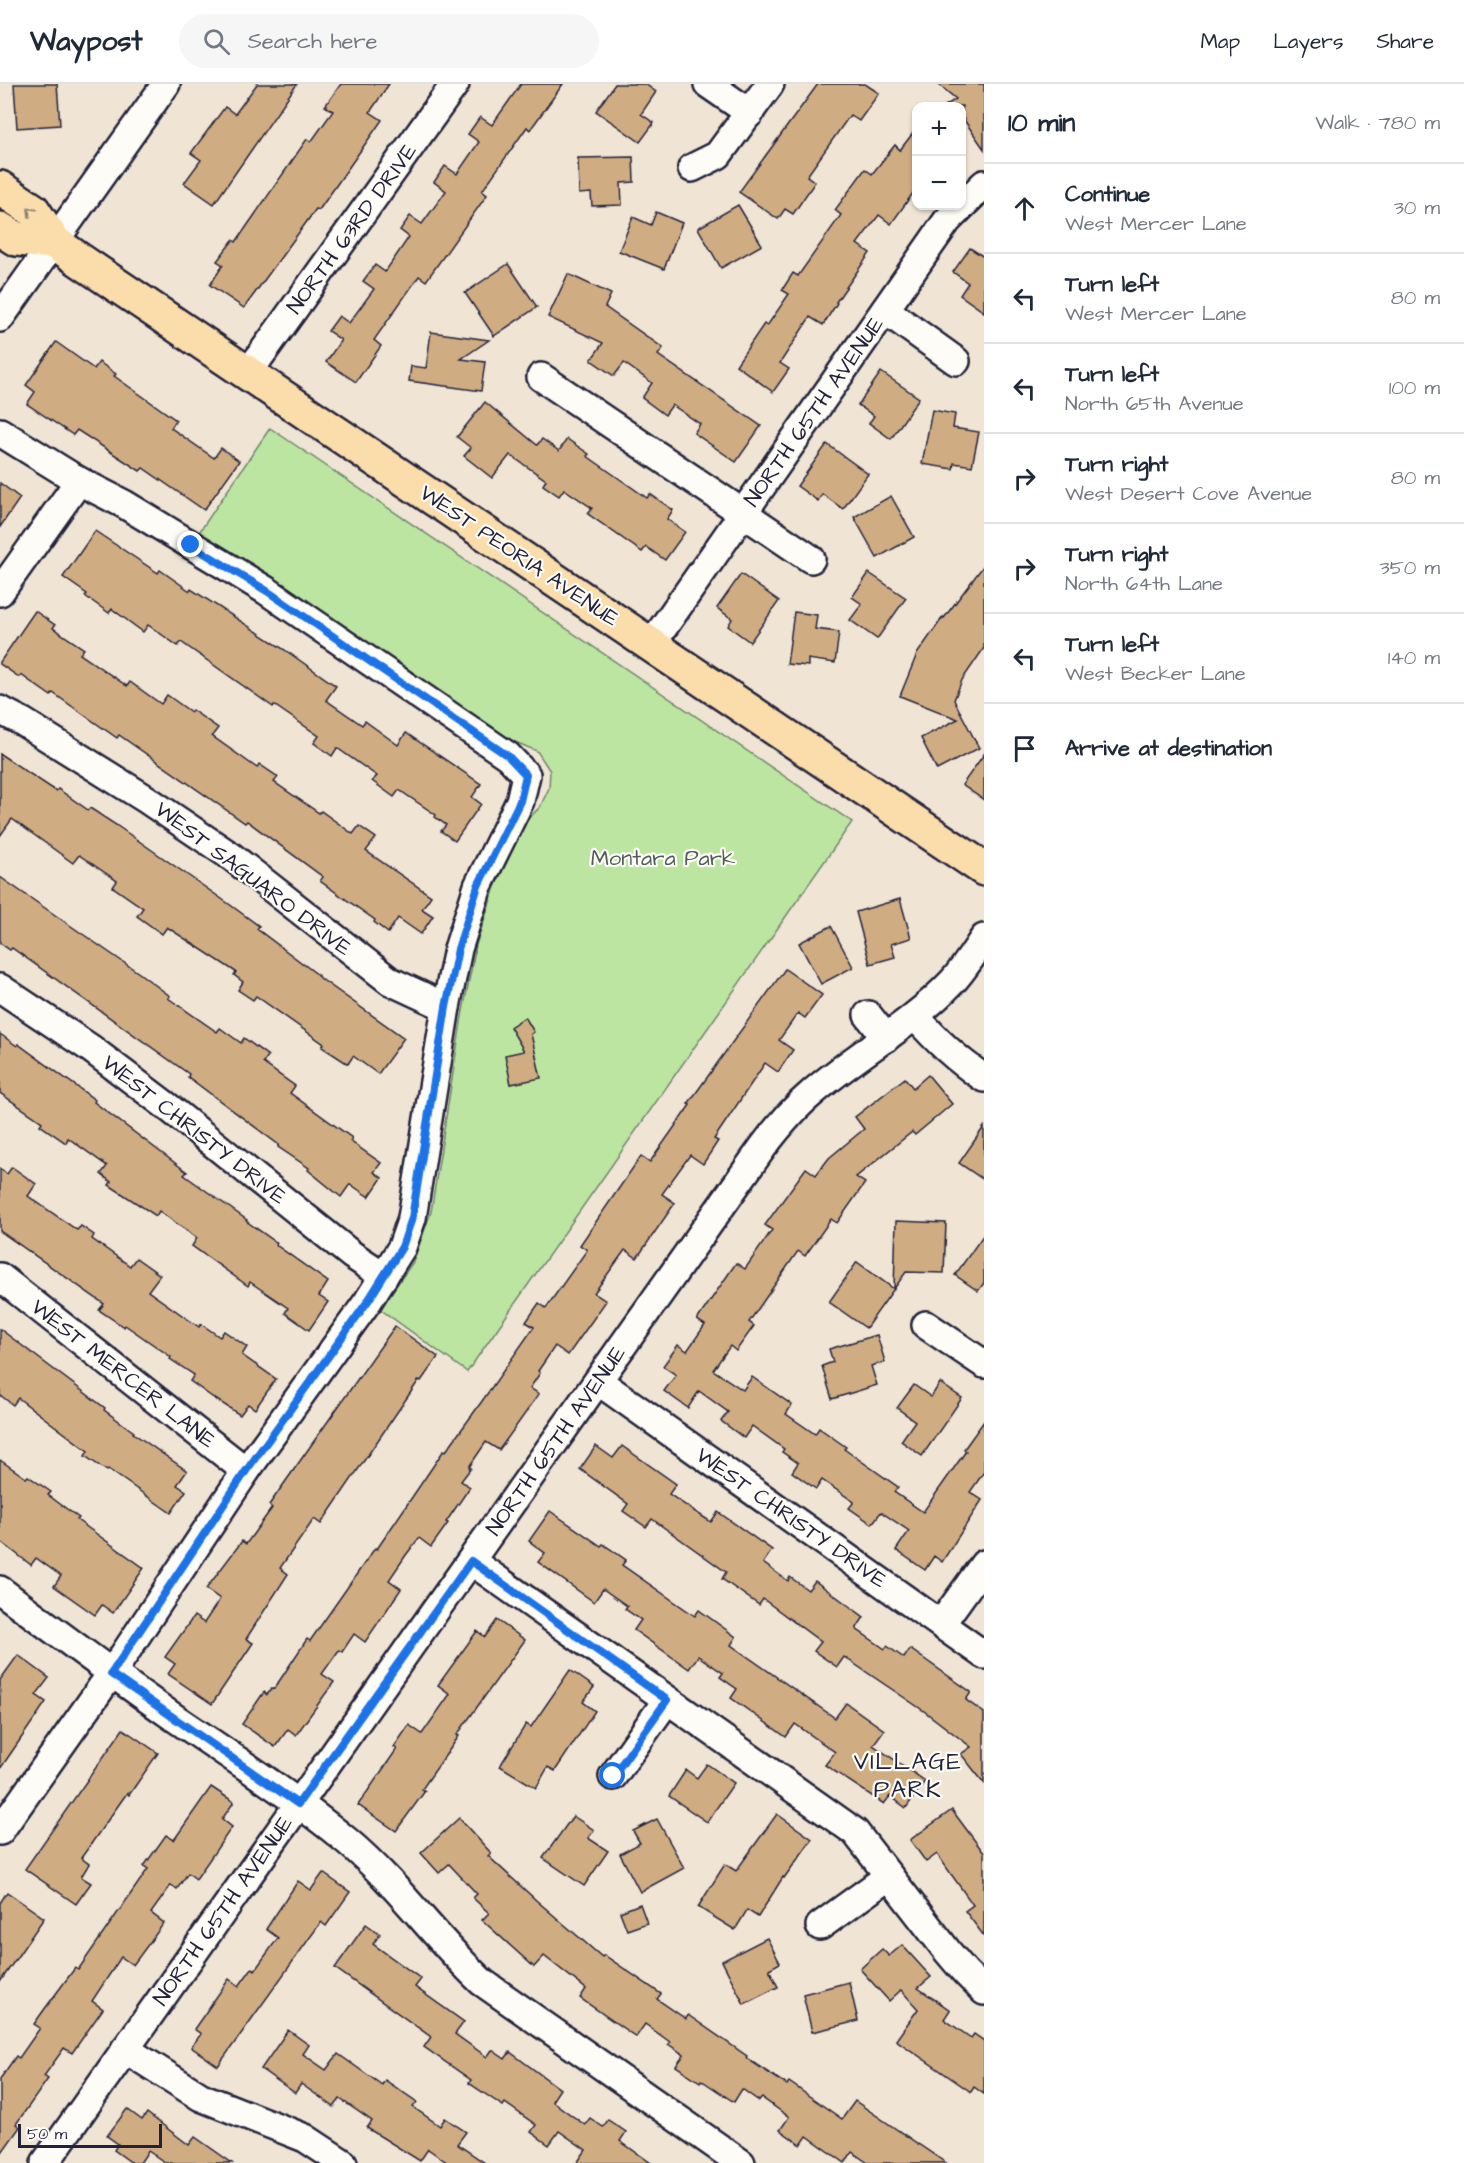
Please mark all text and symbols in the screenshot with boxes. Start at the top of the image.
search box [179,14,599,68]
text: Waypost [30,22,143,61]
icon: search [200,25,233,58]
text: Search here [248,26,378,57]
text: Map [1200,27,1240,56]
text: Layers [1273,27,1343,56]
text: Share [1376,27,1434,56]
map controls [912,102,966,210]
button: + [912,102,966,156]
text: 10 min [1008,105,1075,141]
text: Walk · 780 m [1315,109,1440,137]
street label: NORTH 63RD DRIVE [280,137,424,321]
button: − [912,156,966,210]
text: Continue [1065,179,1150,210]
icon: ahead [1008,192,1041,225]
text: 30 m [1394,194,1440,222]
one-way arrow [27,207,37,218]
text: West Mercer Lane [1065,210,1247,238]
text: Turn left [1065,269,1159,300]
icon: left [1008,282,1041,315]
text: 80 m [1391,284,1440,312]
text: West Mercer Lane [1065,300,1247,328]
street label: NORTH 65TH AVENUE [737,311,891,513]
text: Turn left [1065,359,1159,390]
icon: left [1008,372,1041,405]
text: 100 m [1389,374,1440,402]
text: North 65th Avenue [1065,390,1244,418]
text: Turn right [1065,449,1168,480]
icon: right [1008,462,1041,495]
text: 80 m [1391,464,1440,492]
street label: WEST PEORIA AVENUE [413,478,625,634]
text: West Desert Cove Avenue [1065,480,1312,508]
route end [177,531,203,557]
text: Turn right [1065,539,1168,570]
icon: right [1008,552,1041,585]
text: 350 m [1379,554,1440,582]
text: North 64th Lane [1065,570,1223,598]
text: Turn left [1065,629,1159,660]
icon: left [1008,642,1041,675]
text: 140 m [1388,644,1440,672]
text: West Becker Lane [1065,660,1245,688]
icon: arrive [1008,732,1041,765]
text: Arrive at destination [1065,733,1272,764]
street label: WEST SAGUARO DRIVE [148,795,358,963]
park label: Montara Park [591,843,736,874]
street label: WEST CHRISTY DRIVE [95,1048,293,1212]
street label: WEST MERCER LANE [24,1292,222,1456]
street label: NORTH 65TH AVENUE [479,1340,633,1542]
street label: WEST CHRISTY DRIVE [689,1440,893,1596]
district label: VILLAGE PARK [854,1745,962,1807]
route start [599,1762,625,1788]
street label: NORTH 65TH AVENUE [146,1810,300,2012]
scale bar [18,2121,162,2148]
text: 50 m [27,2123,67,2145]

